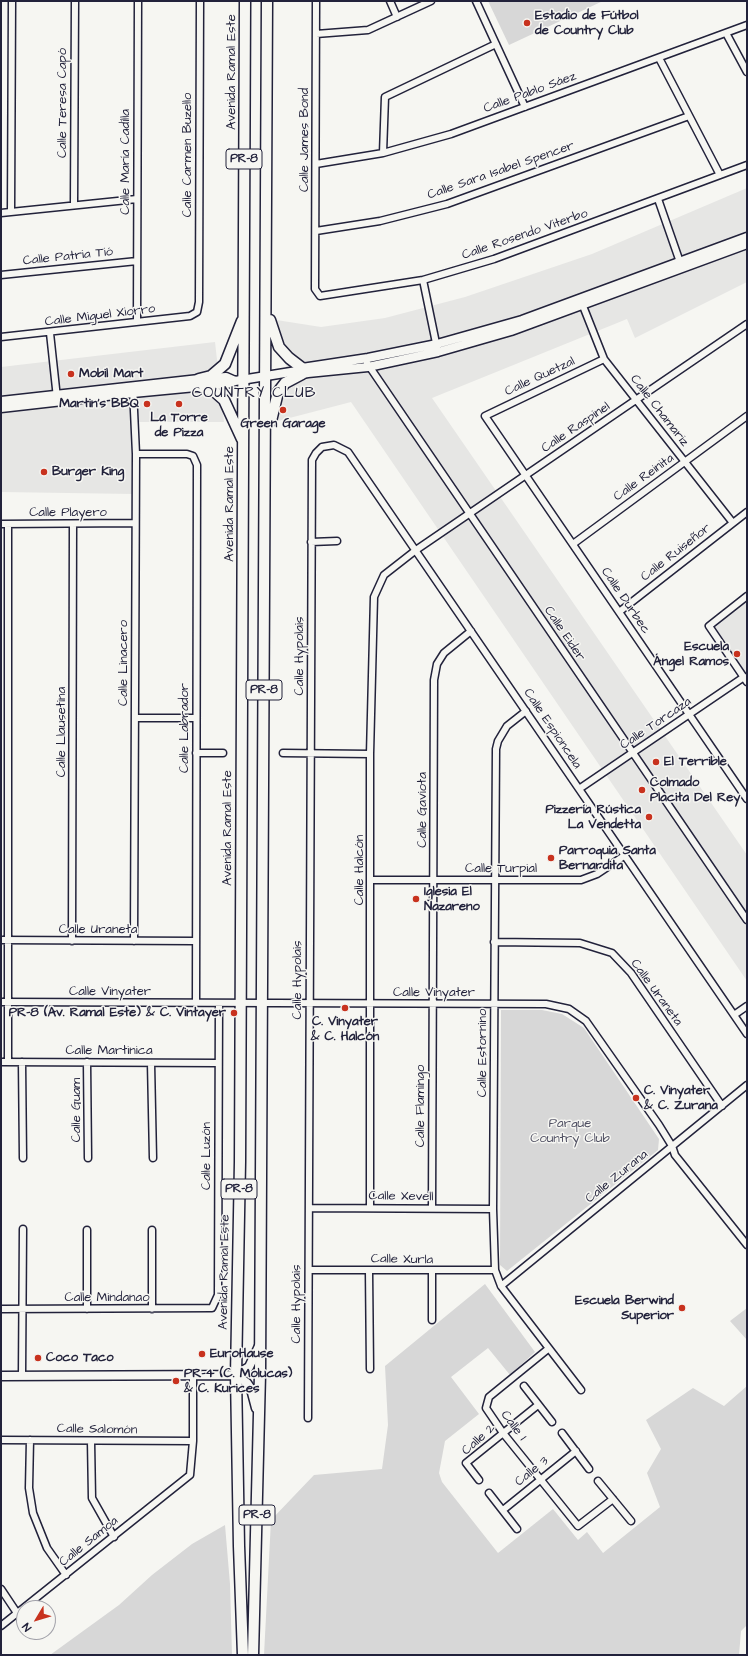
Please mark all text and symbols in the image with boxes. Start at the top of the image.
place label: Estadio de Fútbol de Country Club [535,8,639,39]
street label: Avenida Ramal Este [224,14,240,130]
marker: Estadio de Fútbol de Country Club [522,18,532,28]
street label: Calle Teresa Capó [55,48,71,158]
street label: Calle Pablo Sáez [482,69,578,117]
street label: Calle James Bond [297,88,313,192]
street label: Calle Carmen Buzello [180,93,196,217]
street label: Calle María Cadilla [118,109,134,215]
street label: Calle Sara Isabel Spencer [425,138,577,204]
road number: PR-8 [226,149,262,169]
street label: Calle Rosendo Viterbo [460,206,590,264]
street label: Calle Patria Tió [22,245,114,269]
street label: Calle Miguel Xiorro [44,301,156,331]
street label: Calle Quetzal [503,354,577,400]
place label: Mobil Mart [79,366,143,382]
marker: Mobil Mart [66,369,76,379]
street label: Calle Chamariz [626,372,692,450]
district label: COUNTRY CLUB [192,385,316,403]
place label: Martin's BBQ [59,396,139,412]
marker: Martin's BBQ [142,399,152,409]
marker: La Torre de Pizza [174,399,184,409]
street label: Calle Raspinel [539,399,613,457]
marker: Green Garage [278,405,288,415]
place label: La Torre de Pizza [150,410,208,441]
place label: Green Garage [240,416,326,432]
street label: Avenida Ramal Este [222,446,238,562]
street label: Calle Reinita [611,451,677,505]
place label: Burger King [52,464,124,480]
marker: Burger King [39,467,49,477]
street label: Calle Playero [29,505,107,521]
street label: Calle Ruiseñor [638,521,714,585]
street label: Calle Durbec [597,565,653,637]
street label: Calle Eider [540,604,588,664]
street label: Calle Hypolais [292,617,308,695]
street label: Calle Linacero [116,620,132,706]
place label: Escuela Ángel Ramos [653,639,729,670]
marker: Escuela Ángel Ramos [732,649,742,659]
road number: PR-8 [246,680,282,700]
street label: Calle Labrador [177,683,193,773]
street label: Calle Espioncela [519,686,585,772]
street label: Calle Llausetina [54,687,70,777]
street label: Calle Torcaza [617,694,695,754]
place label: El Terrible [664,754,727,770]
marker: El Terrible [651,757,661,767]
street label: Avenida Ramal Este [220,770,236,886]
street label: Calle Gaviota [415,772,431,848]
place label: Colmado Placita Del Rey [650,775,740,806]
marker: Colmado Placita Del Rey [637,785,647,795]
place label: Pizzería Rústica La Vendetta [545,802,641,833]
marker: Pizzería Rústica La Vendetta [644,812,654,822]
street label: Calle Halcón [352,835,368,905]
place label: Parroquia Santa Bernardita [559,843,656,874]
marker: Parroquia Santa Bernardita [546,853,556,863]
street label: Calle Turpial [465,861,537,877]
place label: Iglesia El Nazareno [424,884,480,915]
marker: Iglesia El Nazareno [411,894,421,904]
street label: Calle Uraneta [59,922,137,938]
street label: Calle Hypolais [290,941,306,1019]
street label: Calle Uraneta [627,957,685,1029]
street label: Calle Vinyater [69,984,151,1000]
street label: Calle Vinyater [393,985,475,1001]
marker: C. Vinyater & C. Halcón [340,1003,350,1013]
place label: PR-8 (Av. Ramal Este) & C. Vintayer [9,1005,226,1021]
marker: PR-8 (Av. Ramal Este) & C. Vintayer [229,1008,239,1018]
street label: Calle Estornino [475,1009,491,1097]
place label: C. Vinyater & C. Halcón [311,1014,379,1045]
street label: Calle Martinica [65,1043,153,1059]
street label: Calle Flamingo [413,1065,429,1147]
street label: Calle Guam [69,1078,85,1142]
place label: C. Vinyater & C. Zurana [644,1083,718,1114]
marker: C. Vinyater & C. Zurana [631,1093,641,1103]
park label: Parque Country Club [530,1116,610,1147]
street label: Calle Luzón [199,1122,215,1190]
street label: Calle Zurana [583,1147,651,1207]
road number: PR-8 [221,1179,257,1199]
street label: Calle Xevell [368,1189,434,1205]
street label: Avenida Ramal Este [216,1214,234,1330]
street label: Calle Xurla [371,1252,433,1268]
street label: Calle Hypolais [289,1265,305,1343]
street label: Calle Mindanao [64,1290,150,1306]
place label: Escuela Berwind Superior [575,1293,674,1324]
marker: Escuela Berwind Superior [677,1303,687,1313]
place label: EuroHause [210,1346,273,1362]
marker: EuroHause [197,1349,207,1359]
place label: Coco Taco [46,1350,114,1366]
marker: Coco Taco [33,1353,43,1363]
place label: PR-4 (C. Molucas) & C. Kurices [184,1366,292,1397]
marker: PR-4 (C. Molucas) & C. Kurices [171,1376,181,1386]
street label: Calle 1 [497,1408,529,1444]
street label: Calle Salomón [57,1421,137,1439]
street label: Calle 2 [459,1421,499,1459]
street label: Calle 3 [512,1454,552,1490]
road number: PR-8 [239,1505,275,1525]
street label: Calle Samoa [56,1514,122,1570]
north arrow [16,1600,56,1640]
text: N [19,1620,35,1634]

